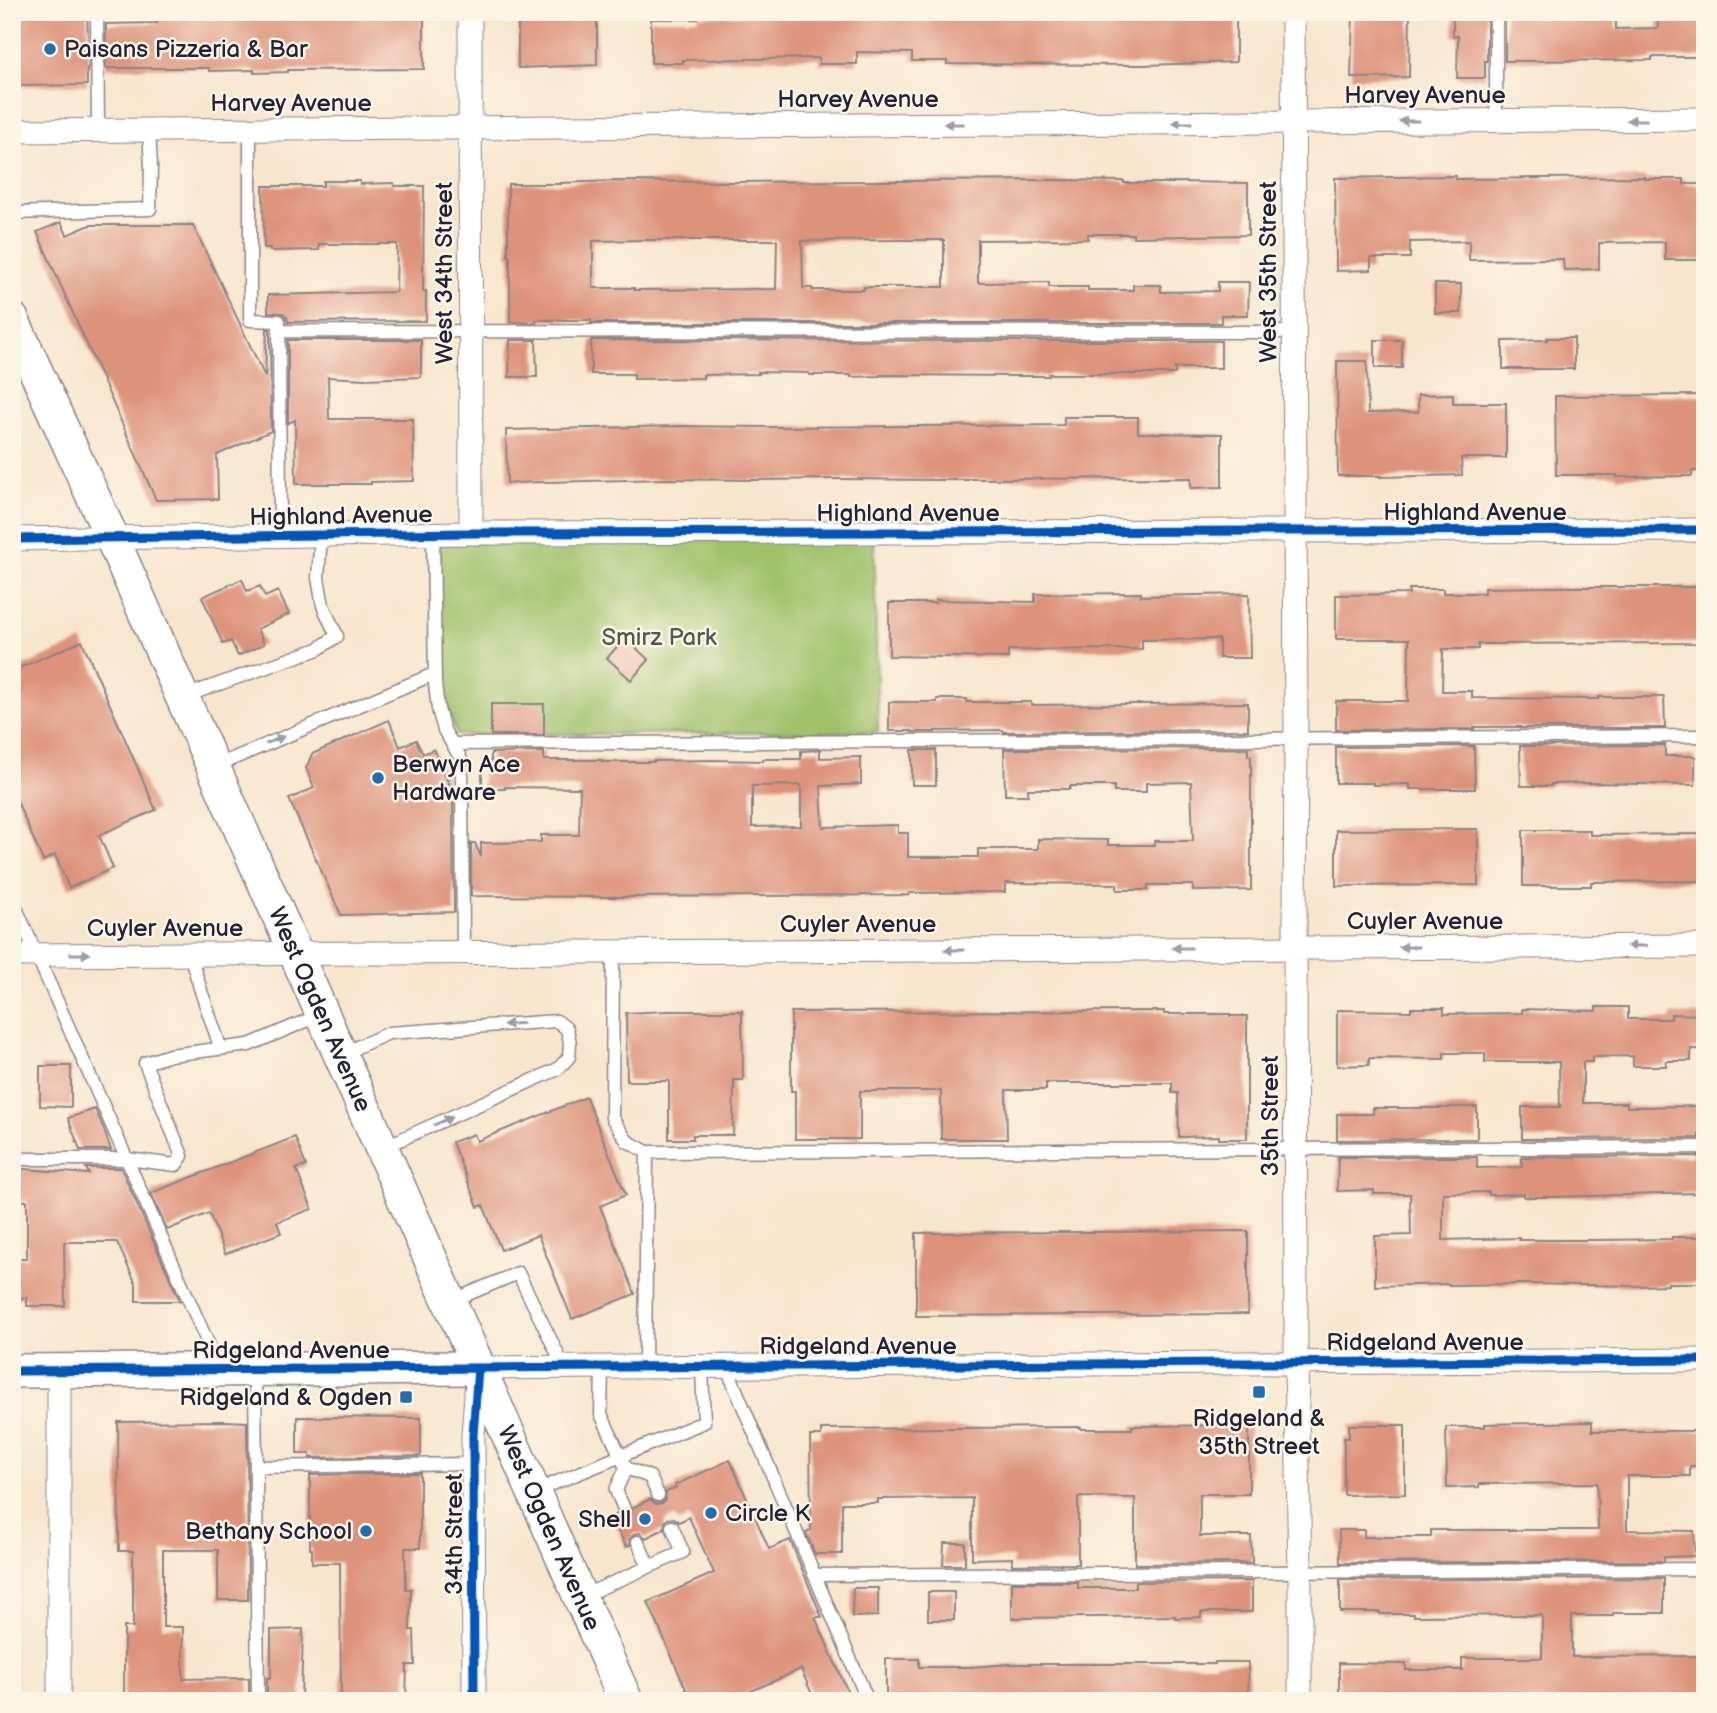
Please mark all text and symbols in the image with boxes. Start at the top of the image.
place label: Paisans Pizzeria & Bar [64,35,308,64]
marker: Paisans Pizzeria & Bar [42,41,58,57]
street label: Harvey Avenue [1344,81,1506,110]
street label: Harvey Avenue [777,85,939,114]
street label: Harvey Avenue [210,89,372,118]
one-way arrow [1625,114,1647,125]
one-way arrow [1398,115,1420,127]
one-way arrow [1170,117,1192,128]
one-way arrow [943,118,965,130]
street label: West 34th Street [430,181,459,364]
street label: West 35th Street [1254,181,1283,363]
street label: Highland Avenue [1383,498,1567,527]
street label: Highland Avenue [816,499,1000,528]
street label: Highland Avenue [249,500,433,532]
park label: Smirz Park [601,623,717,652]
one-way arrow [265,734,285,746]
place label: Berwyn Ace Hardware [392,750,520,807]
marker: Berwyn Ace Hardware [370,770,386,786]
street label: West Ogden Avenue [262,902,378,1116]
street label: Cuyler Avenue [1347,907,1503,936]
street label: Cuyler Avenue [780,910,936,939]
street label: Cuyler Avenue [87,914,243,943]
one-way arrow [1625,940,1647,952]
one-way arrow [1398,941,1420,953]
one-way arrow [1170,942,1192,954]
one-way arrow [943,944,965,956]
one-way arrow [70,948,92,960]
one-way arrow [502,1019,524,1030]
street label: 35th Street [1256,1055,1285,1177]
one-way arrow [433,1115,453,1127]
street label: Ridgeland Avenue [1326,1328,1524,1357]
street label: Ridgeland Avenue [759,1332,957,1361]
street label: Ridgeland Avenue [192,1336,390,1365]
place label: Ridgeland & Ogden [179,1383,392,1412]
marker: Ridgeland & 35th Street [1251,1384,1267,1400]
marker: Ridgeland & Ogden [398,1389,414,1405]
place label: Ridgeland & 35th Street [1192,1404,1326,1461]
street label: West Ogden Avenue [492,1421,607,1635]
street label: 34th Street [440,1472,469,1595]
place label: Circle K [725,1499,811,1528]
place label: Shell [578,1505,631,1534]
marker: Circle K [703,1505,719,1521]
marker: Shell [637,1511,653,1527]
place label: Bethany School [185,1517,352,1546]
marker: Bethany School [358,1523,374,1539]

